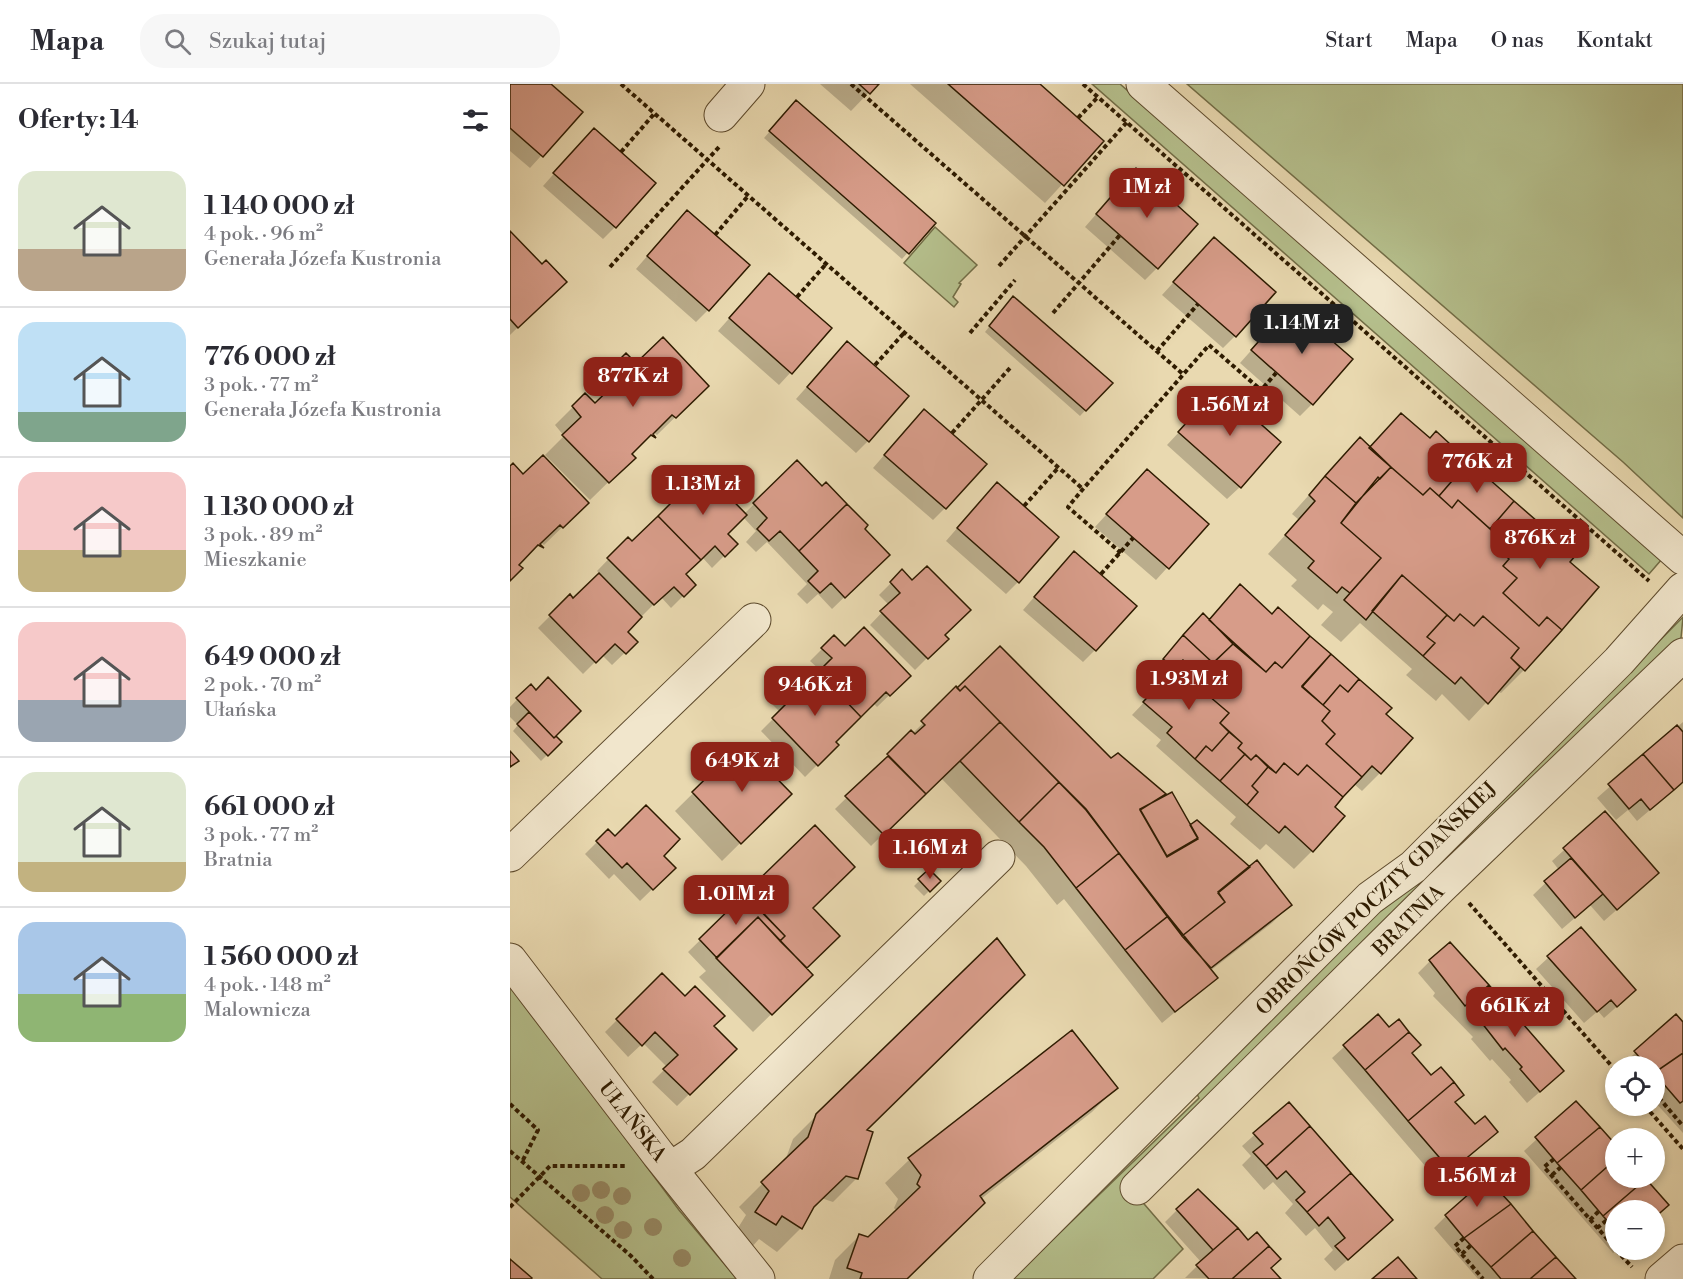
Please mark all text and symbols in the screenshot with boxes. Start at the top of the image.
search box [140,14,560,68]
text: Mapa [30,24,104,59]
icon: search [161,25,194,58]
text: Szukaj tutaj [209,28,326,55]
text: Start [1325,28,1373,54]
text: Mapa [1406,28,1458,54]
text: O nas [1491,28,1544,54]
text: Kontakt [1577,28,1653,54]
text: Oferty: 14 [18,104,139,136]
icon: filters [459,104,492,137]
pin: 1M zł [1105,168,1189,219]
text: 1M zł [1123,175,1171,200]
text: 1 140 000 zł [204,190,354,222]
icon: home [66,195,138,267]
text: 4 pok. · 96 m² [204,222,323,247]
text: Generała Józefa Kustronia [204,247,441,272]
pin: 1.14M zł [1240,304,1364,355]
text: 1.14M zł [1264,311,1340,336]
text: 776 000 zł [204,341,336,373]
icon: home [66,346,138,418]
pin: 877K zł [578,357,688,408]
text: 877K zł [597,364,669,389]
text: 3 pok. · 77 m² [204,373,318,398]
pin: 1.56M zł [1168,386,1292,437]
text: 1.56M zł [1191,393,1269,418]
text: Generała Józefa Kustronia [204,398,441,423]
pin: 776K zł [1422,443,1532,494]
text: 776K zł [1442,450,1512,475]
pin: 1.13M zł [641,465,765,516]
text: 1.13M zł [666,472,740,497]
text: 1 130 000 zł [204,491,354,523]
icon: home [66,496,138,568]
pin: 876K zł [1485,519,1595,570]
text: 3 pok. · 89 m² [204,523,322,548]
text: 876K zł [1504,526,1576,551]
text: Mieszkanie [204,548,307,573]
text: 649 000 zł [204,641,341,673]
icon: home [66,646,138,718]
pin: 1.93M zł [1127,660,1251,711]
pin: 946K zł [760,666,870,717]
text: 1.93M zł [1150,667,1228,692]
text: 2 pok. · 70 m² [204,673,321,698]
text: 946K zł [778,673,852,698]
text: Ułańska [204,698,277,723]
pin: 649K zł [687,742,797,793]
text: 649K zł [705,749,779,774]
street label: OBROŃCÓW POCZTY GDAŃSKIEJ [1250,776,1503,1021]
text: 661 000 zł [204,791,334,823]
icon: home [66,796,138,868]
text: 3 pok. · 77 m² [204,823,318,848]
pin: 1.16M zł [868,829,992,880]
text: 1.16M zł [893,836,967,861]
text: Bratnia [204,848,272,873]
pin: 1.01M zł [674,875,798,926]
street label: BRATNIA [1367,879,1451,963]
text: 1.01M zł [698,882,774,907]
text: 1 560 000 zł [204,941,358,973]
icon: home [66,946,138,1018]
text: 4 pok. · 148 m² [204,973,331,998]
pin: 661K zł [1460,987,1570,1038]
text: 661K zł [1480,994,1550,1019]
text: Malownicza [204,998,311,1023]
map controls [1605,1056,1665,1260]
button: locate [1605,1056,1665,1116]
street label: UŁAŃSKA [593,1076,673,1168]
button: + [1605,1128,1665,1188]
pin: 1.56M zł [1415,1157,1539,1208]
text: 1.56M zł [1438,1164,1516,1189]
button: − [1605,1200,1665,1260]

